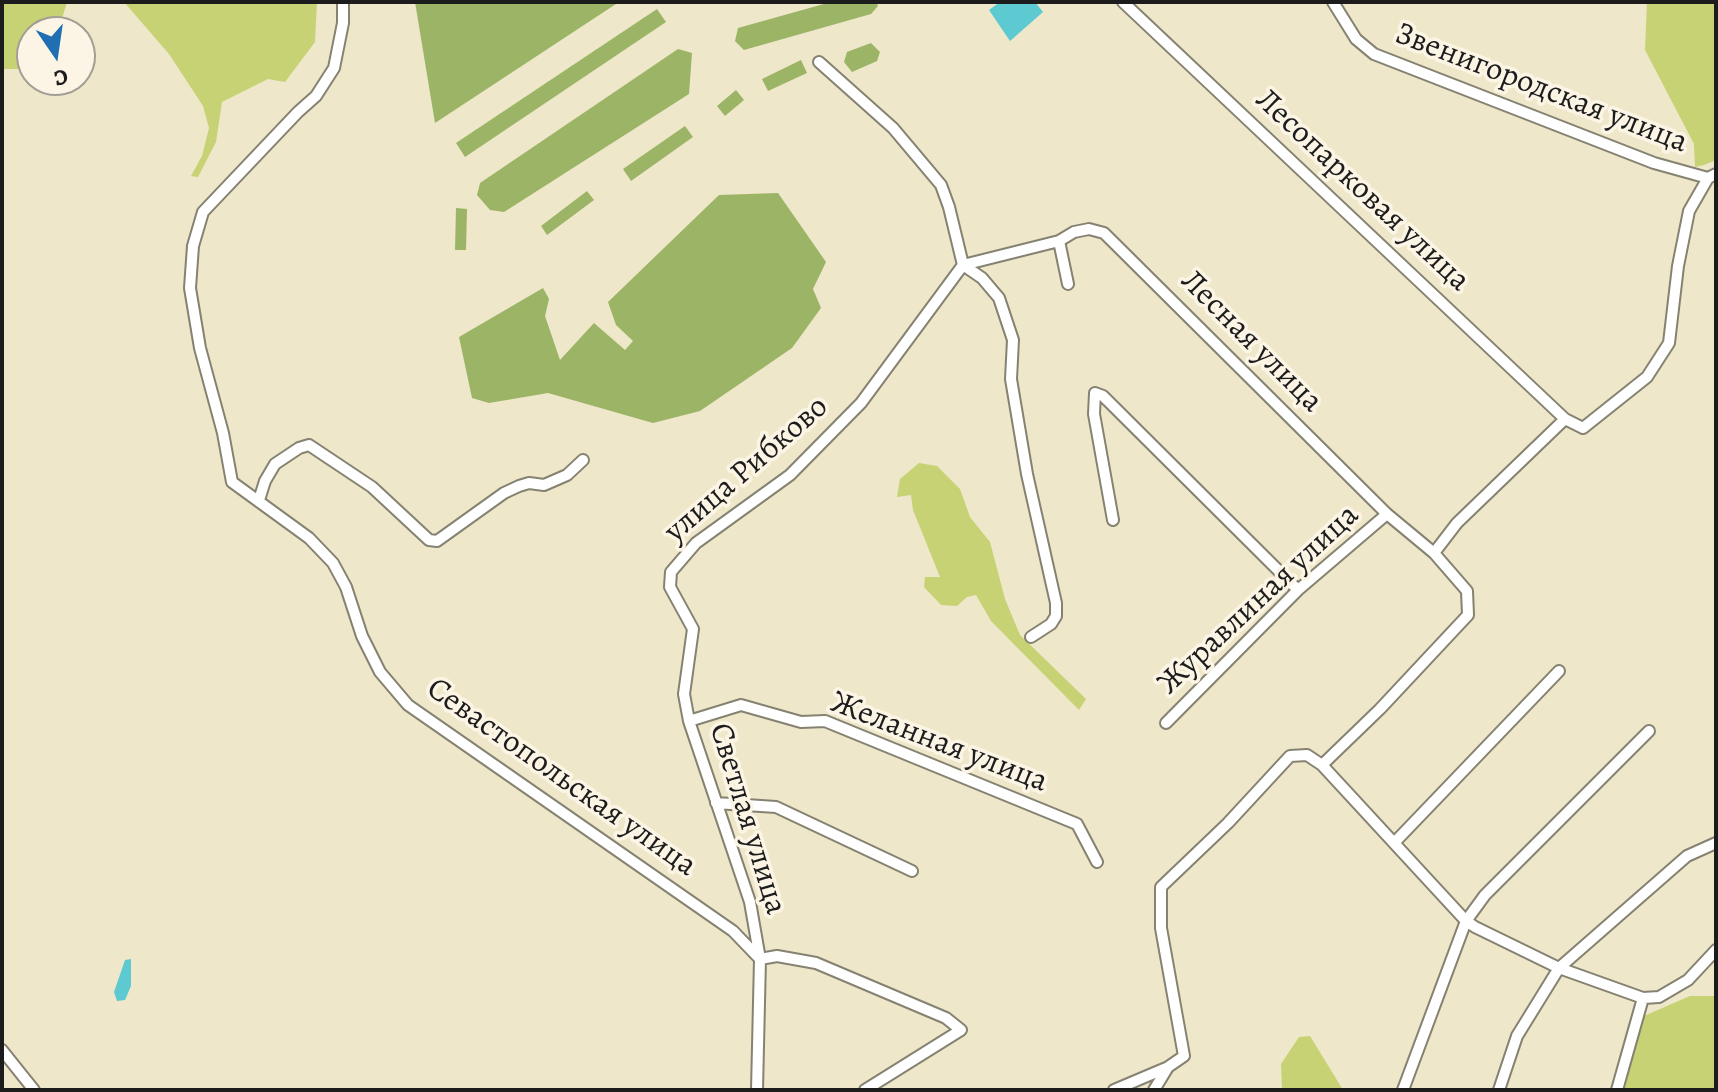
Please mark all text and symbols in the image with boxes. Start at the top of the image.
north arrow [16,16,96,96]
street label: Звенигородская улица [1389,16,1693,162]
text: С [51,61,71,94]
street label: Лесопарковая улица [1247,82,1477,300]
street label: Лесная улица [1172,263,1330,421]
street label: улица Рибково [657,388,837,552]
street label: Журавлиная улица [1150,497,1368,703]
street label: Севастопольская улица [419,670,703,886]
street label: Желанная улица [825,684,1053,802]
street label: Светлая улица [700,719,794,919]

